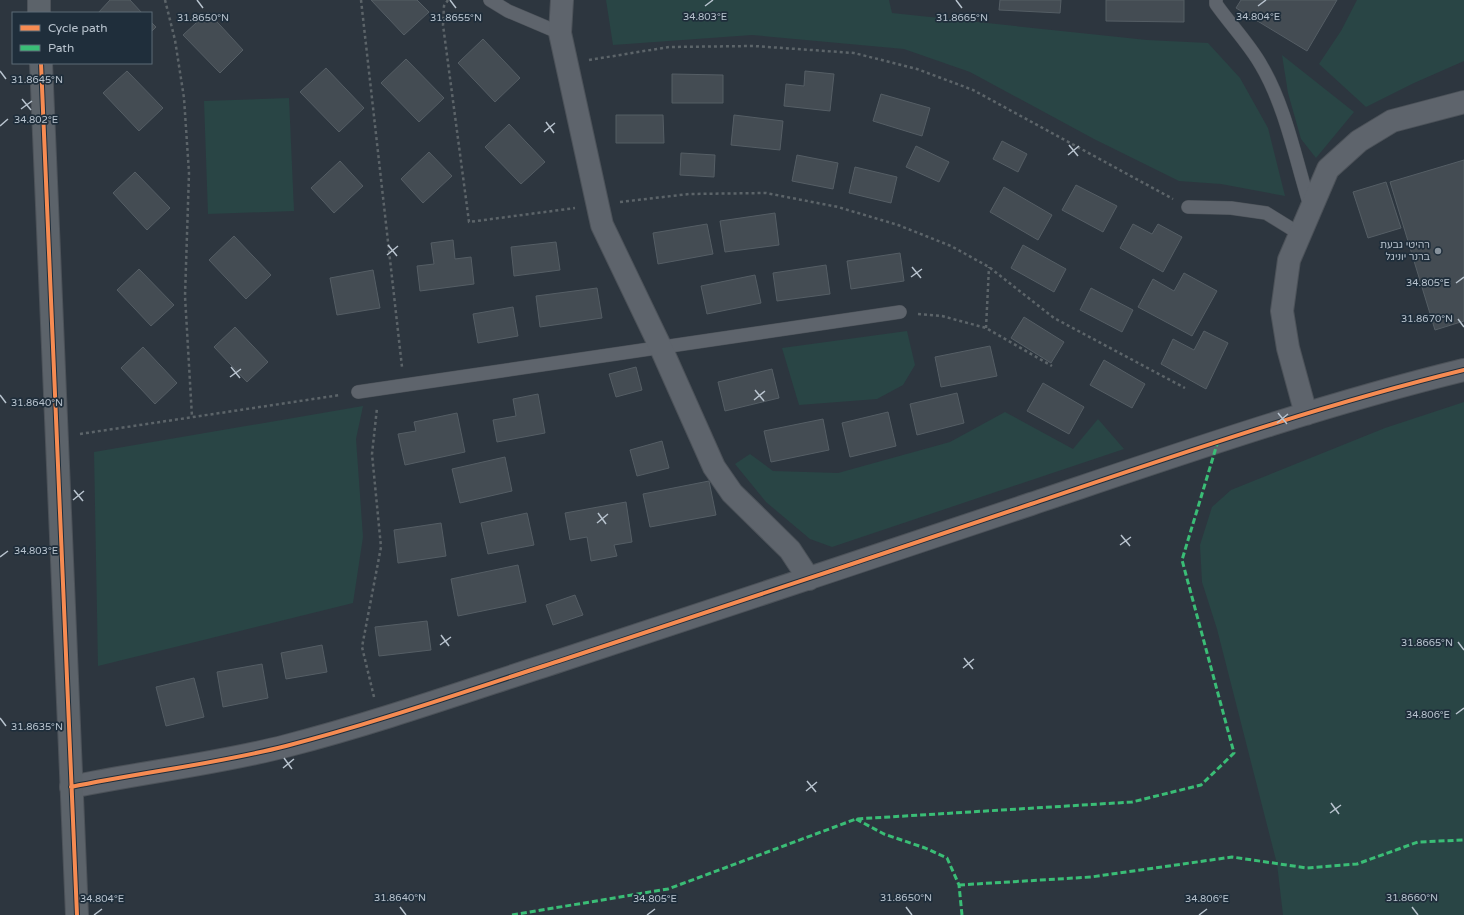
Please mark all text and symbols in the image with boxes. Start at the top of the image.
text: 34.803°E [683,11,727,23]
text: 34.804°E [1236,11,1280,23]
legend [12,12,152,64]
text: 31.8650°N [177,12,229,24]
text: 31.8655°N [430,12,482,24]
text: 31.8665°N [936,12,988,24]
text: Cycle path [48,21,107,35]
text: Path [48,41,74,55]
text: 31.8645°N [11,74,63,86]
text: 34.802°E [14,114,58,126]
place label: רהיטי גבעת ברנר יוניגל [1380,239,1431,263]
marker: רהיטי גבעת ברנר יוניגל [1433,246,1443,256]
text: 34.805°E [1406,277,1450,289]
text: 31.8670°N [1401,313,1453,325]
text: 31.8640°N [11,397,63,409]
text: 34.803°E [14,545,58,557]
text: 31.8665°N [1401,637,1453,649]
text: 34.806°E [1406,709,1450,721]
text: 31.8635°N [11,721,63,733]
text: 31.8640°N [374,892,426,904]
text: 31.8650°N [880,892,932,904]
text: 31.8660°N [1386,892,1438,904]
text: 34.804°E [80,893,124,905]
text: 34.805°E [633,893,677,905]
text: 34.806°E [1185,893,1229,905]

